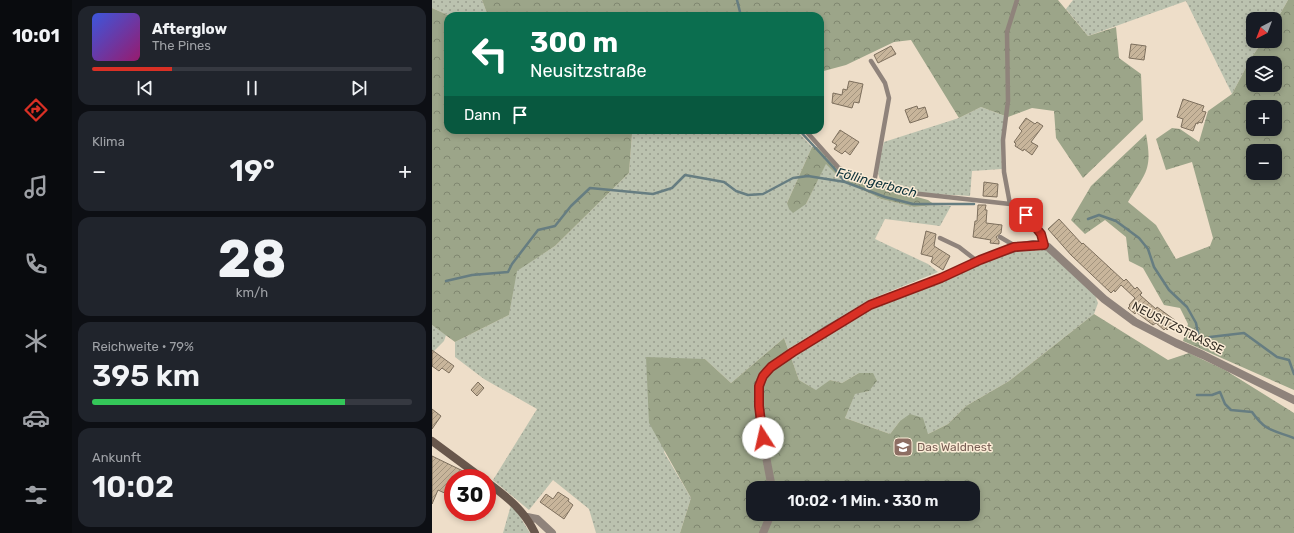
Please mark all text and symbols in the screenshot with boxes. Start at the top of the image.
north arrow [1246,12,1282,48]
map controls [1246,12,1282,180]
text: Afterglow [152,20,227,38]
text: 10:01 [12,25,60,47]
text: 300 m [530,26,618,59]
icon: left [464,28,516,80]
text: The Pines [152,38,211,53]
button: layers [1246,56,1282,92]
text: Neusitzstraße [530,60,647,82]
icon: previous [134,77,156,99]
icon: pause [241,77,263,99]
icon: next [348,77,370,99]
icon: directions [22,96,50,124]
button: + [1246,100,1282,136]
icon: arrive [509,104,531,126]
text: Dann [464,106,501,124]
text: Klima [92,134,125,149]
button: − [1246,144,1282,180]
text: 19° [230,153,275,189]
text: − [92,158,106,185]
text: + [398,158,412,185]
water label: Föllingerbach [835,165,919,201]
icon: music [22,173,50,201]
pin [1009,198,1043,232]
icon: arrive [1015,204,1037,226]
text: 28 [217,228,287,290]
icon: phone [22,250,50,278]
text: km/h [236,285,268,300]
street label: NEUSITZSTRASSE [1130,299,1226,357]
icon: climate [22,327,50,355]
text: Reichweite · 79% [92,339,194,354]
text: 395 km [92,358,200,394]
icon: car [22,404,50,432]
position arrow [742,417,784,459]
school or university icon: Das Waldnest [892,436,914,458]
place label: Das Waldnest [917,440,992,454]
text: Ankunft [92,450,141,465]
text: 10:02 [92,469,174,505]
speed limit sign: 30 [444,469,496,521]
icon: filters [22,481,50,509]
text: 10:02 · 1 Min. · 330 m [788,492,938,510]

